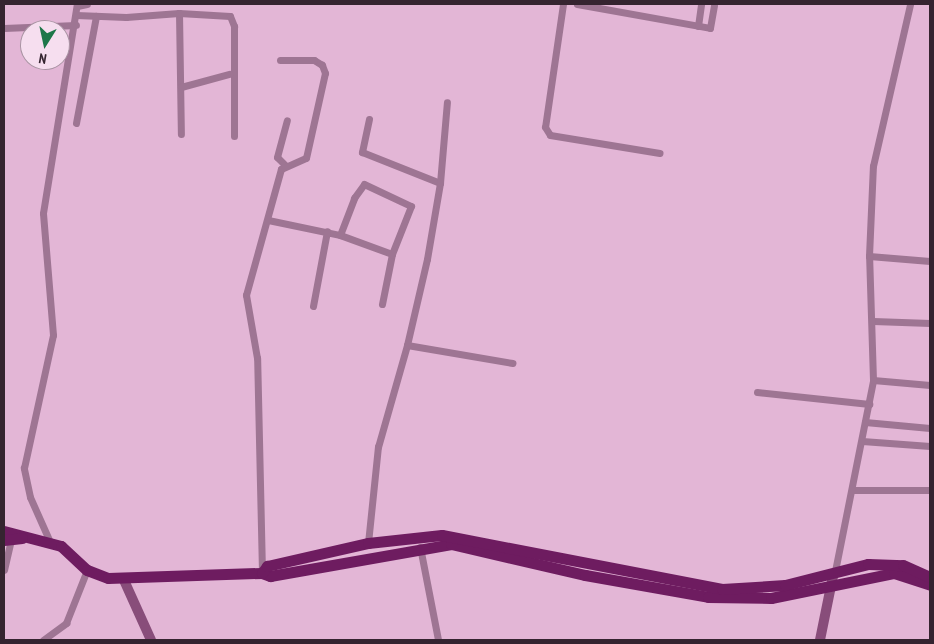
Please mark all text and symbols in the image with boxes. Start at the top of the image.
north arrow [20,20,70,70]
text: N [37,49,48,68]

